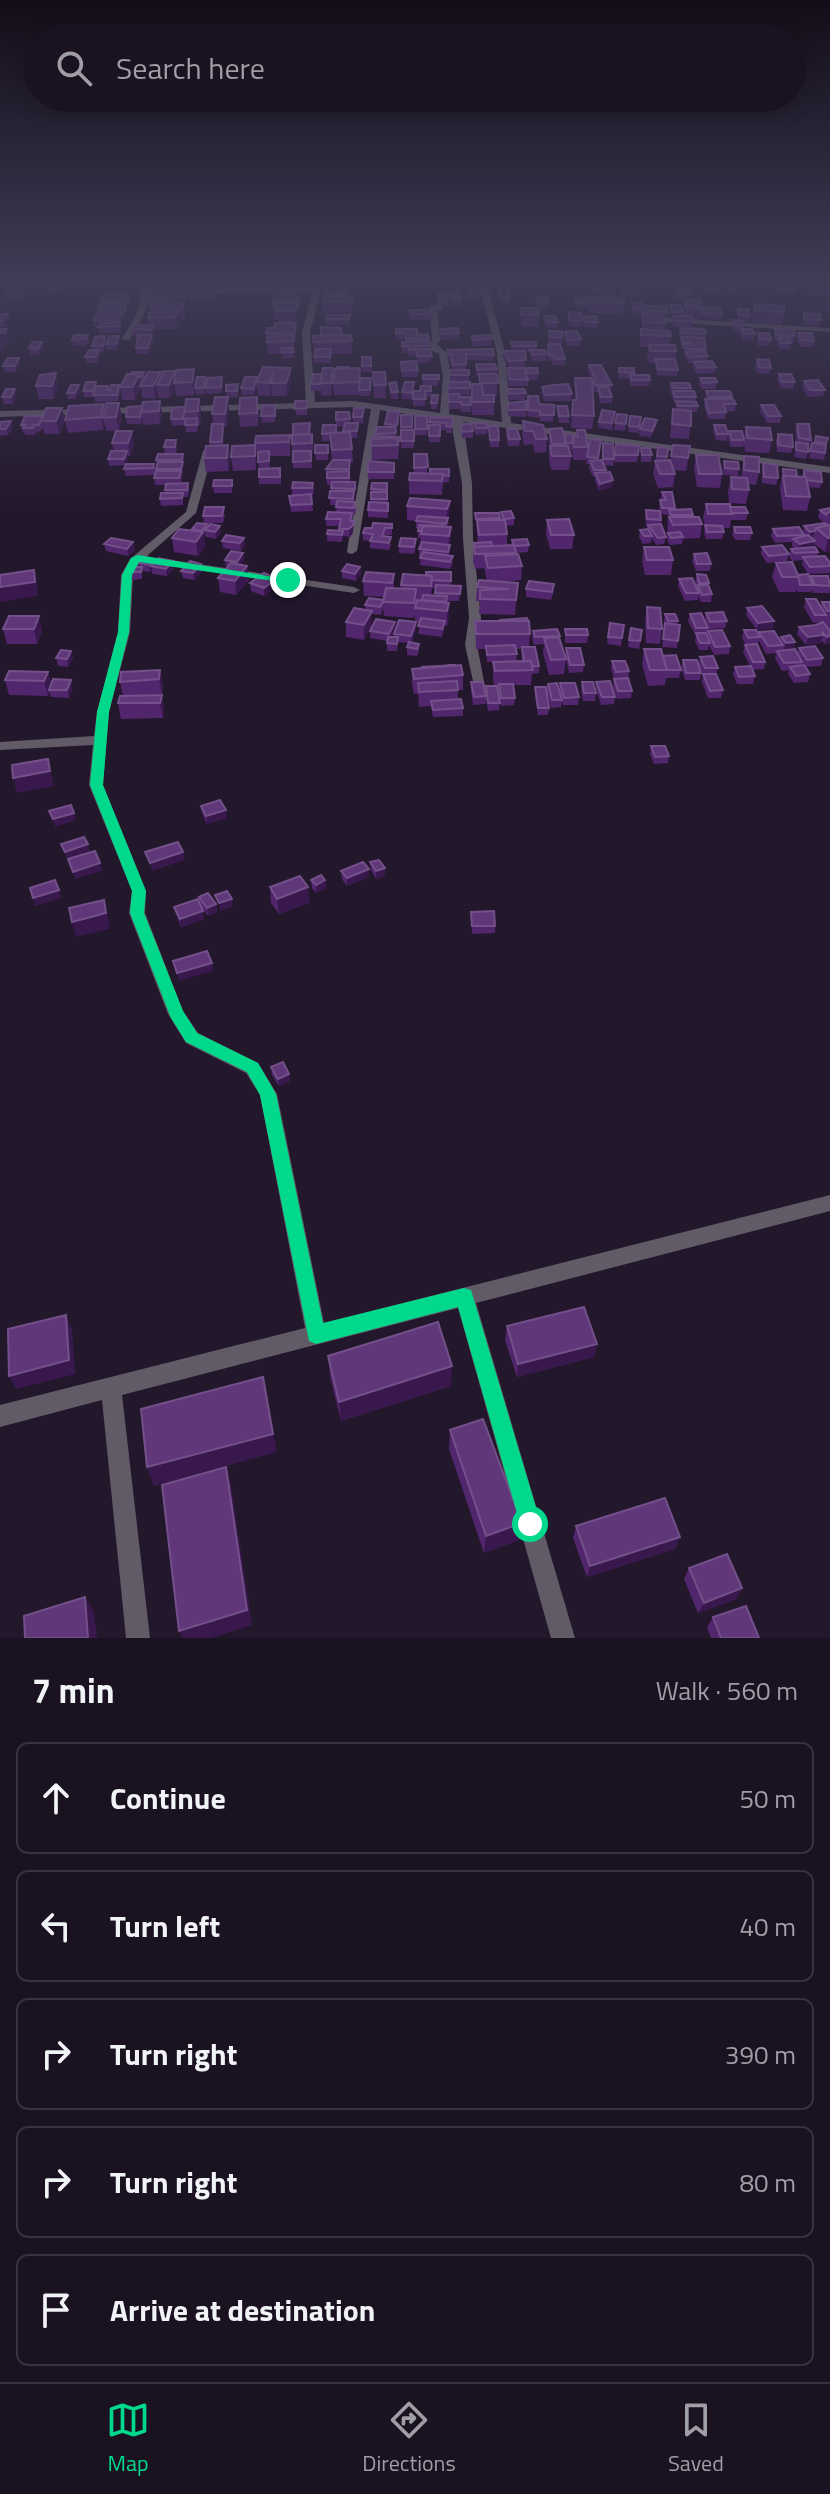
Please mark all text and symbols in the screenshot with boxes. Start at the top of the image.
search box [24,24,806,112]
text: Search here [116,45,265,91]
icon: search [52,46,96,90]
route end [270,562,306,598]
route start [512,1506,548,1542]
text: 7 min [32,1664,115,1716]
text: Walk · 560 m [656,1671,798,1710]
text: Continue [110,1775,226,1821]
icon: ahead [34,1776,78,1820]
text: 50 m [739,1779,796,1818]
text: Turn left [110,1903,220,1949]
icon: left [34,1904,78,1948]
text: 40 m [739,1907,796,1946]
text: Turn right [110,2031,238,2077]
icon: right [34,2032,78,2076]
text: 390 m [725,2035,796,2074]
text: Turn right [110,2159,238,2205]
icon: right [34,2160,78,2204]
text: 80 m [739,2163,796,2202]
text: Arrive at destination [110,2287,375,2333]
icon: arrive [34,2288,78,2332]
tab: Map [106,2398,150,2480]
tab: Directions [362,2398,456,2480]
tab: Saved [668,2398,724,2480]

